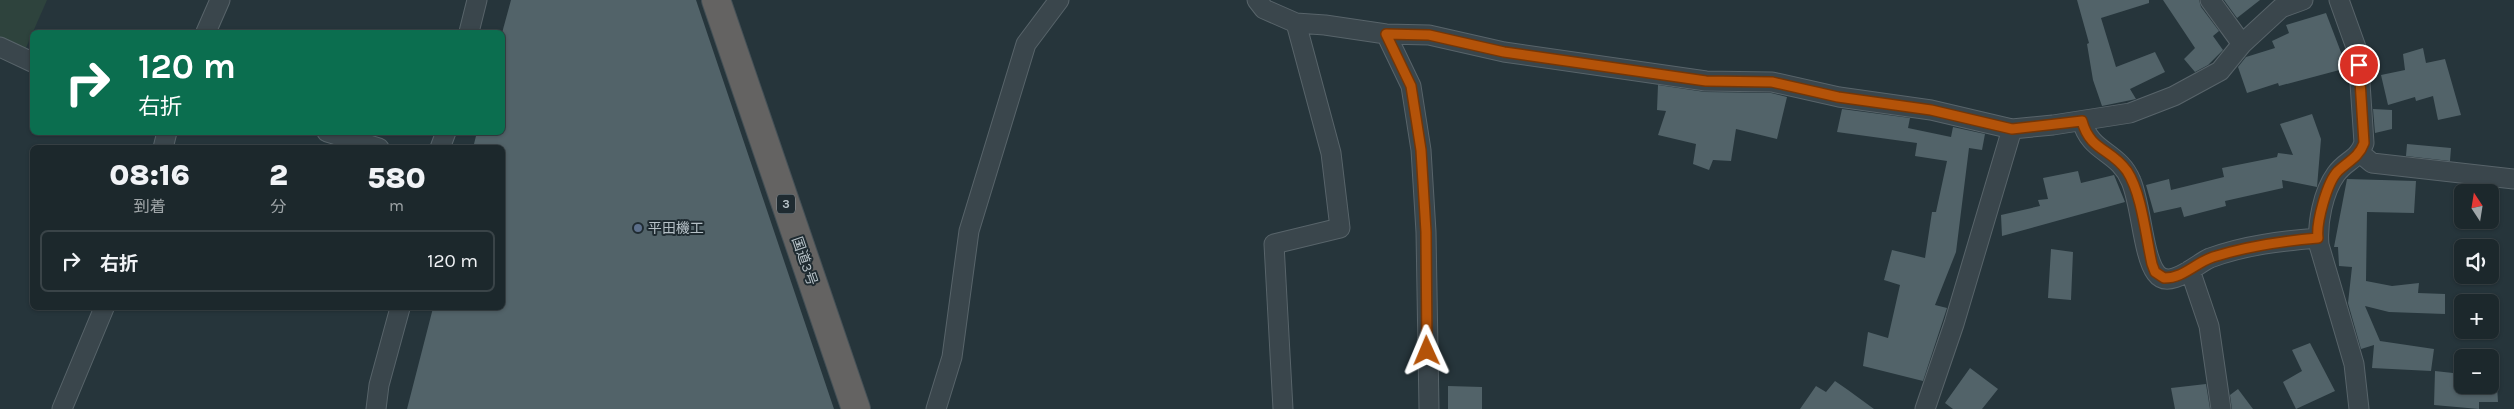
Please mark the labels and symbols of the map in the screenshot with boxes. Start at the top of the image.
pin [2338,44,2380,86]
north arrow [2454,184,2499,229]
road number: 3 [777,194,795,213]
place label: 平田機工 [648,220,704,237]
marker: 平田機工 [632,222,644,234]
street label: 国道3号 [788,235,821,288]
position arrow [1400,324,1452,376]

